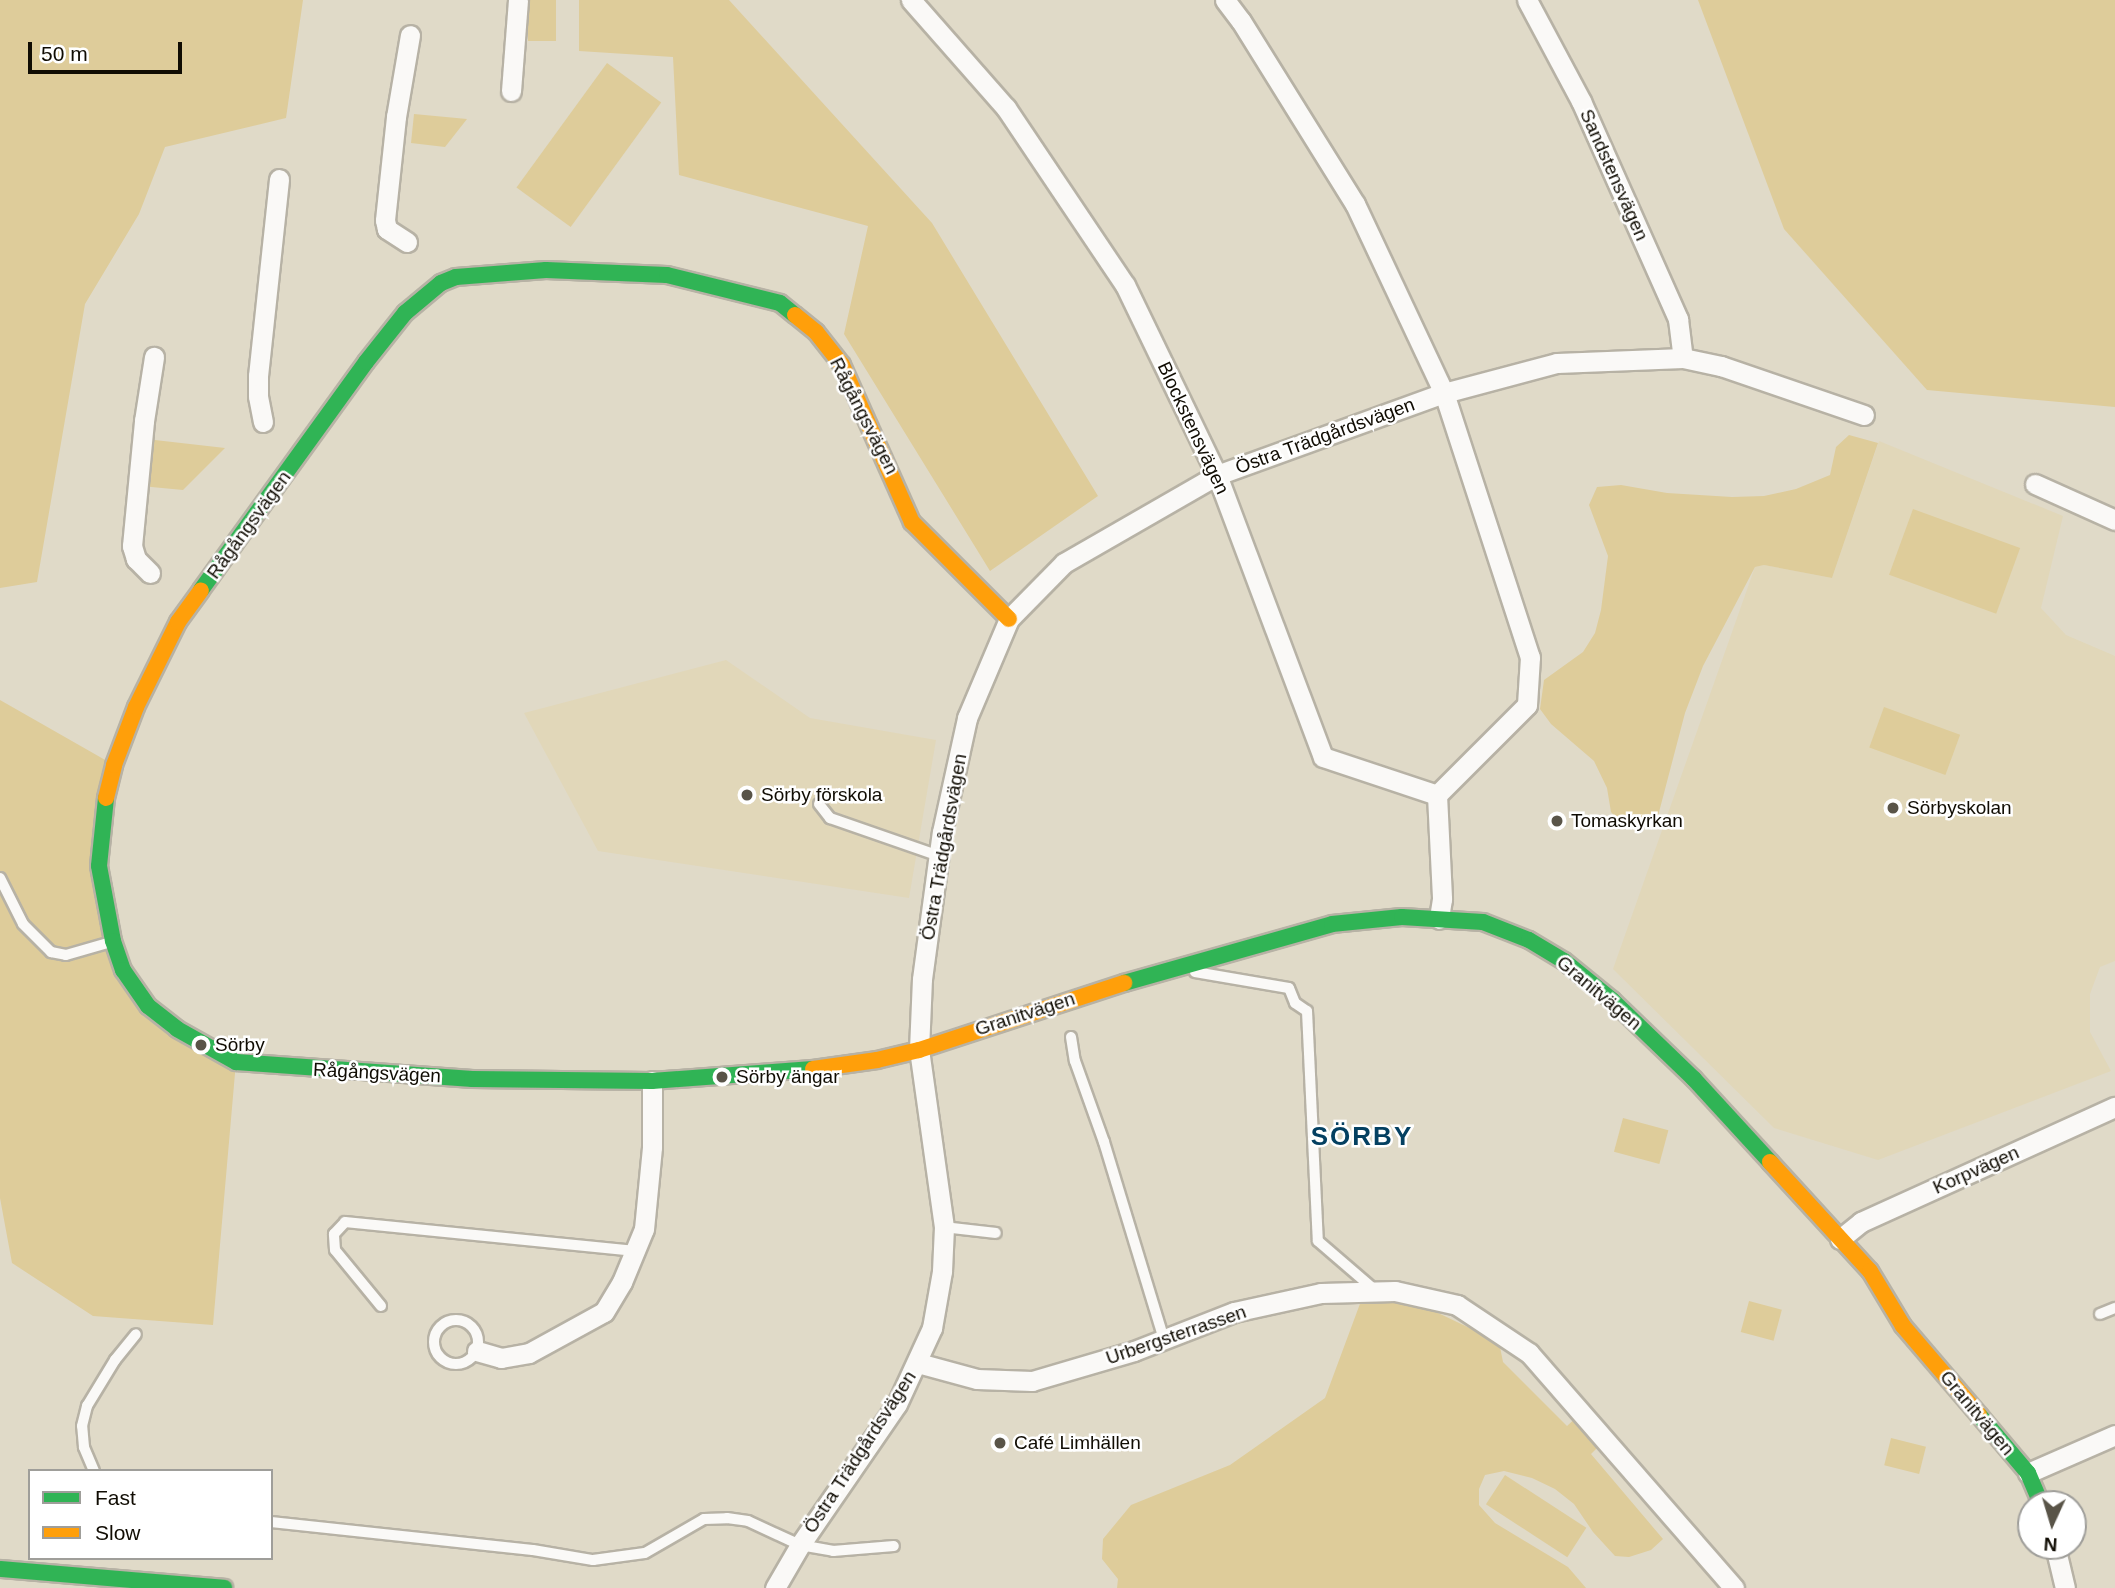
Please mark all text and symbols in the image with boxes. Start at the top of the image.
scale bar [32,28,186,72]
text: 50 m [41,42,88,65]
street label: Sandstensvägen [1575,106,1653,244]
street label: Rågångsvägen [825,354,903,478]
street label: Blockstensvägen [1152,358,1234,498]
street label: Östra Trädgårdsvägen [1232,393,1418,479]
street label: Rågångsvägen [202,467,296,583]
street label: Östra Trädgårdsvägen [916,752,972,942]
place label: Sörby förskola [761,784,882,806]
marker: Sörby förskola [739,787,755,803]
place label: Sörbyskolan [1907,797,2012,819]
marker: Sörbyskolan [1885,800,1901,816]
place label: Tomaskyrkan [1571,810,1683,832]
marker: Tomaskyrkan [1549,813,1565,829]
street label: Granitvägen [1552,951,1646,1035]
street label: Granitvägen [972,987,1078,1041]
place label: Sörby [215,1034,265,1056]
marker: Sörby [193,1037,209,1053]
street label: Rågångsvägen [313,1058,441,1088]
place label: Sörby ängar [736,1066,840,1088]
marker: Sörby ängar [714,1069,730,1085]
district label: SÖRBY [1311,1121,1413,1153]
street label: Korpvägen [1929,1141,2023,1199]
street label: Urbergsterrassen [1103,1300,1249,1370]
street label: Östra Trädgårdsvägen [799,1366,921,1538]
street label: Granitvägen [1935,1366,2019,1460]
place label: Café Limhällen [1014,1432,1141,1454]
marker: Café Limhällen [992,1435,1008,1451]
legend [28,1469,273,1560]
text: Fast [95,1486,136,1509]
north arrow [2017,1490,2087,1560]
text: Slow [95,1521,141,1544]
text: N [2043,1533,2058,1555]

